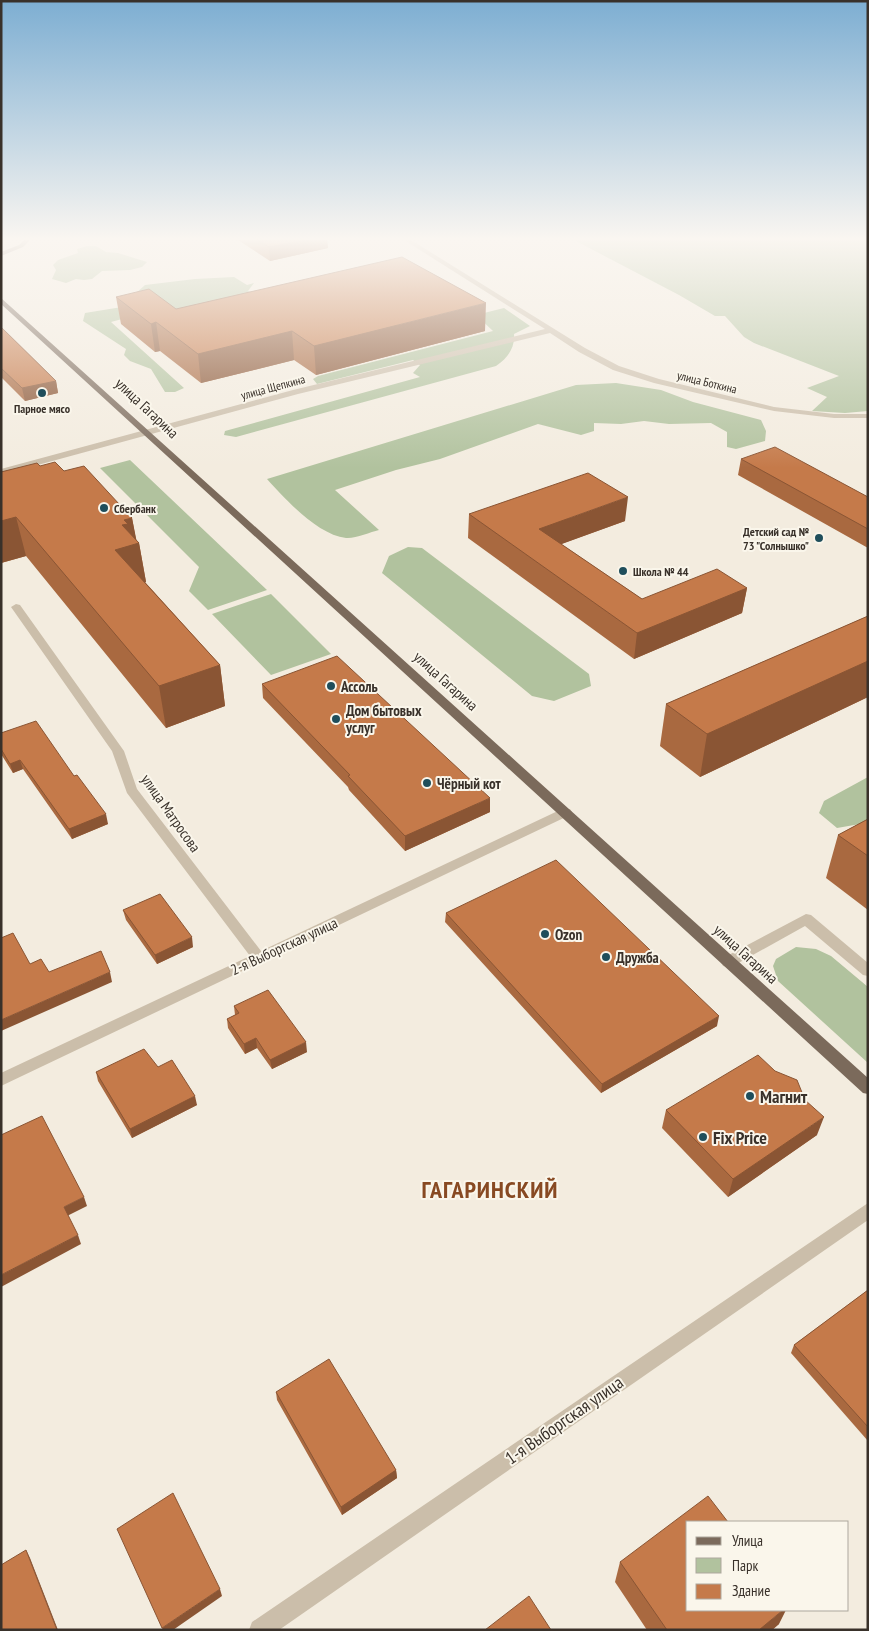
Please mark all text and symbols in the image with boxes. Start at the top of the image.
street label: улица Боткина [675,367,739,397]
street label: улица Щепкина [239,371,307,403]
street label: улица Гагарина [111,374,183,442]
marker: Парное мясо [36,387,48,399]
place label: Парное мясо [14,401,71,416]
place label: Сбербанк [114,501,156,516]
marker: Сбербанк [98,502,110,514]
place label: Детский сад № 73 "Солнышко" [743,524,809,553]
marker: Детский сад № 73 "Солнышко" [813,532,825,544]
place label: Школа № 44 [633,564,689,579]
marker: Школа № 44 [617,565,629,577]
street label: улица Гагарина [410,647,482,715]
place label: Ассоль [340,677,378,696]
marker: Ассоль [325,680,337,692]
place label: Дом бытовых услуг [345,701,422,737]
marker: Дом бытовых услуг [330,713,342,725]
street label: улица Матросова [137,770,205,856]
place label: Чёрный кот [437,774,502,793]
marker: Чёрный кот [421,777,433,789]
street label: 2-я Выборгская улица [228,913,340,979]
street label: улица Гагарина [710,920,782,988]
place label: Ozon [555,925,582,944]
marker: Ozon [539,928,551,940]
place label: Дружба [616,948,659,967]
marker: Дружба [600,951,612,963]
place label: Магнит [760,1085,808,1108]
marker: Магнит [744,1090,756,1102]
place label: Fix Price [713,1126,767,1149]
marker: Fix Price [697,1131,709,1143]
district label: ГАГАРИНСКИЙ [422,1174,558,1205]
street label: 1-я Выборгская улица [500,1371,628,1469]
legend [686,1521,849,1611]
text: Улица [732,1531,763,1550]
text: Парк [732,1556,758,1575]
text: Здание [732,1581,770,1600]

